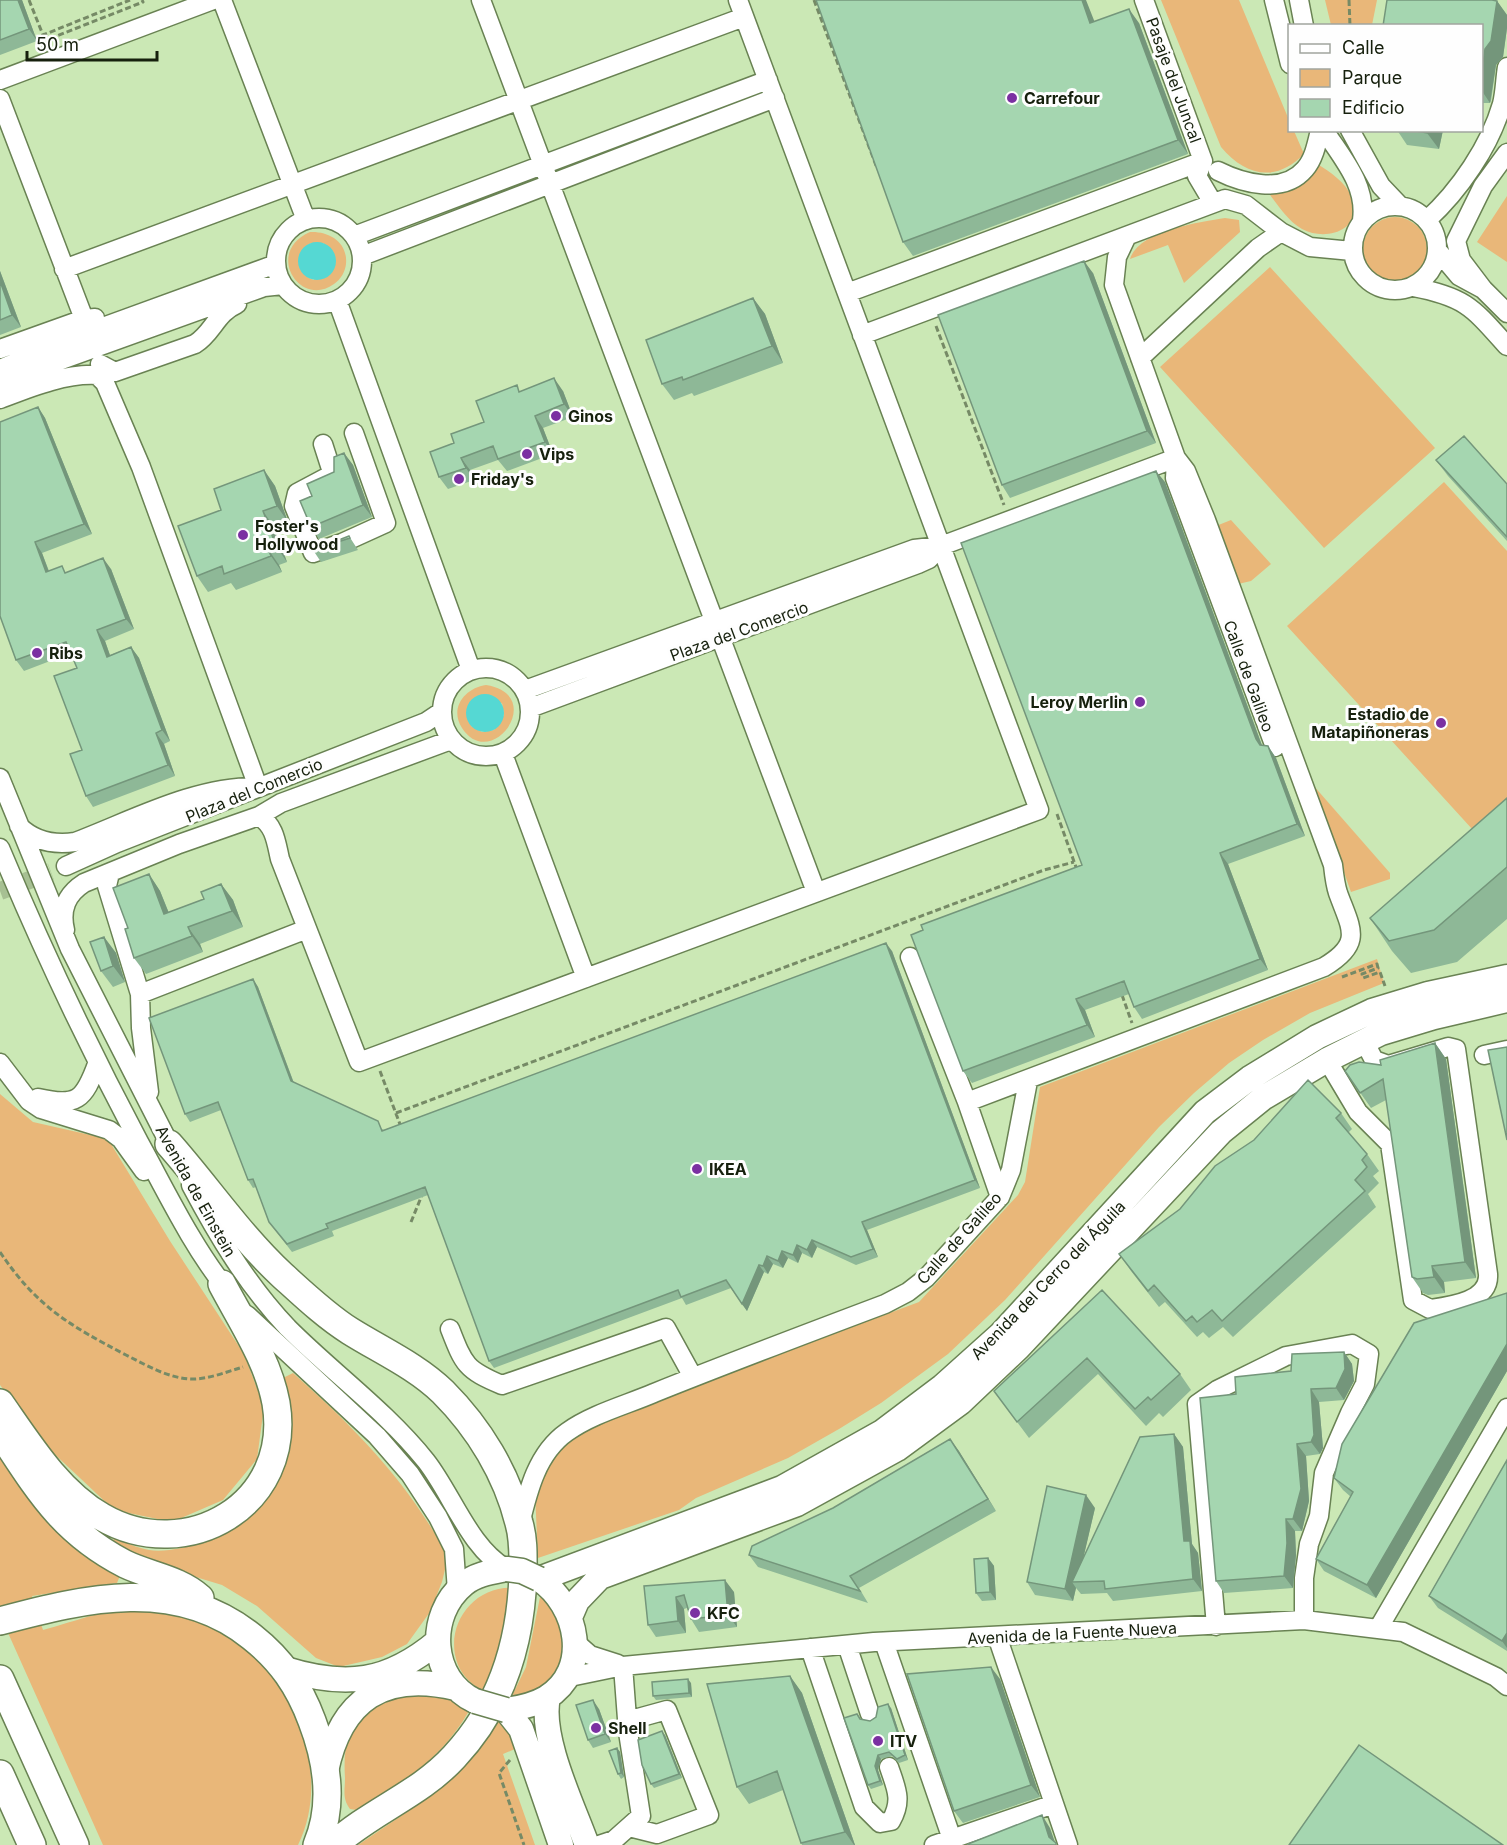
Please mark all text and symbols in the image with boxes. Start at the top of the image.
street label: Pasaje del Juncal [1142,15,1206,145]
scale bar [27,24,158,62]
legend [1288,24,1483,132]
text: 50 m [36,34,79,55]
text: Calle [1342,37,1384,58]
text: Parque [1342,67,1402,88]
place label: Carrefour [1024,88,1100,108]
marker: Carrefour [1005,91,1019,105]
text: Edificio [1342,97,1405,118]
place label: Ginos [568,406,613,426]
marker: Ginos [549,409,563,423]
place label: Vips [539,444,574,464]
marker: Vips [520,447,534,461]
place label: Friday's [471,469,534,489]
marker: Friday's [452,472,466,486]
place label: Foster's Hollywood [255,516,338,554]
marker: Foster's Hollywood [236,528,250,542]
street label: Plaza del Comercio [667,597,811,665]
street label: Calle de Galileo [1220,617,1278,735]
place label: Ribs [49,643,83,663]
marker: Ribs [30,646,44,660]
place label: Leroy Merlin [1031,692,1128,712]
marker: Leroy Merlin [1133,695,1147,709]
place label: Estadio de Matapiñoneras [1311,704,1429,742]
marker: Estadio de Matapiñoneras [1434,716,1448,730]
street label: Plaza del Comercio [183,753,325,827]
street label: Avenida de Einstein [152,1122,240,1260]
place label: IKEA [709,1159,747,1179]
marker: IKEA [690,1162,704,1176]
street label: Calle de Galileo [912,1188,1006,1288]
street label: Avenida del Cerro del Águila [967,1196,1129,1364]
place label: KFC [707,1603,740,1623]
marker: KFC [688,1606,702,1620]
street label: Avenida de la Fuente Nueva [967,1618,1177,1648]
place label: Shell [608,1718,647,1738]
marker: Shell [589,1721,603,1735]
place label: ITV [890,1731,917,1751]
marker: ITV [871,1734,885,1748]

